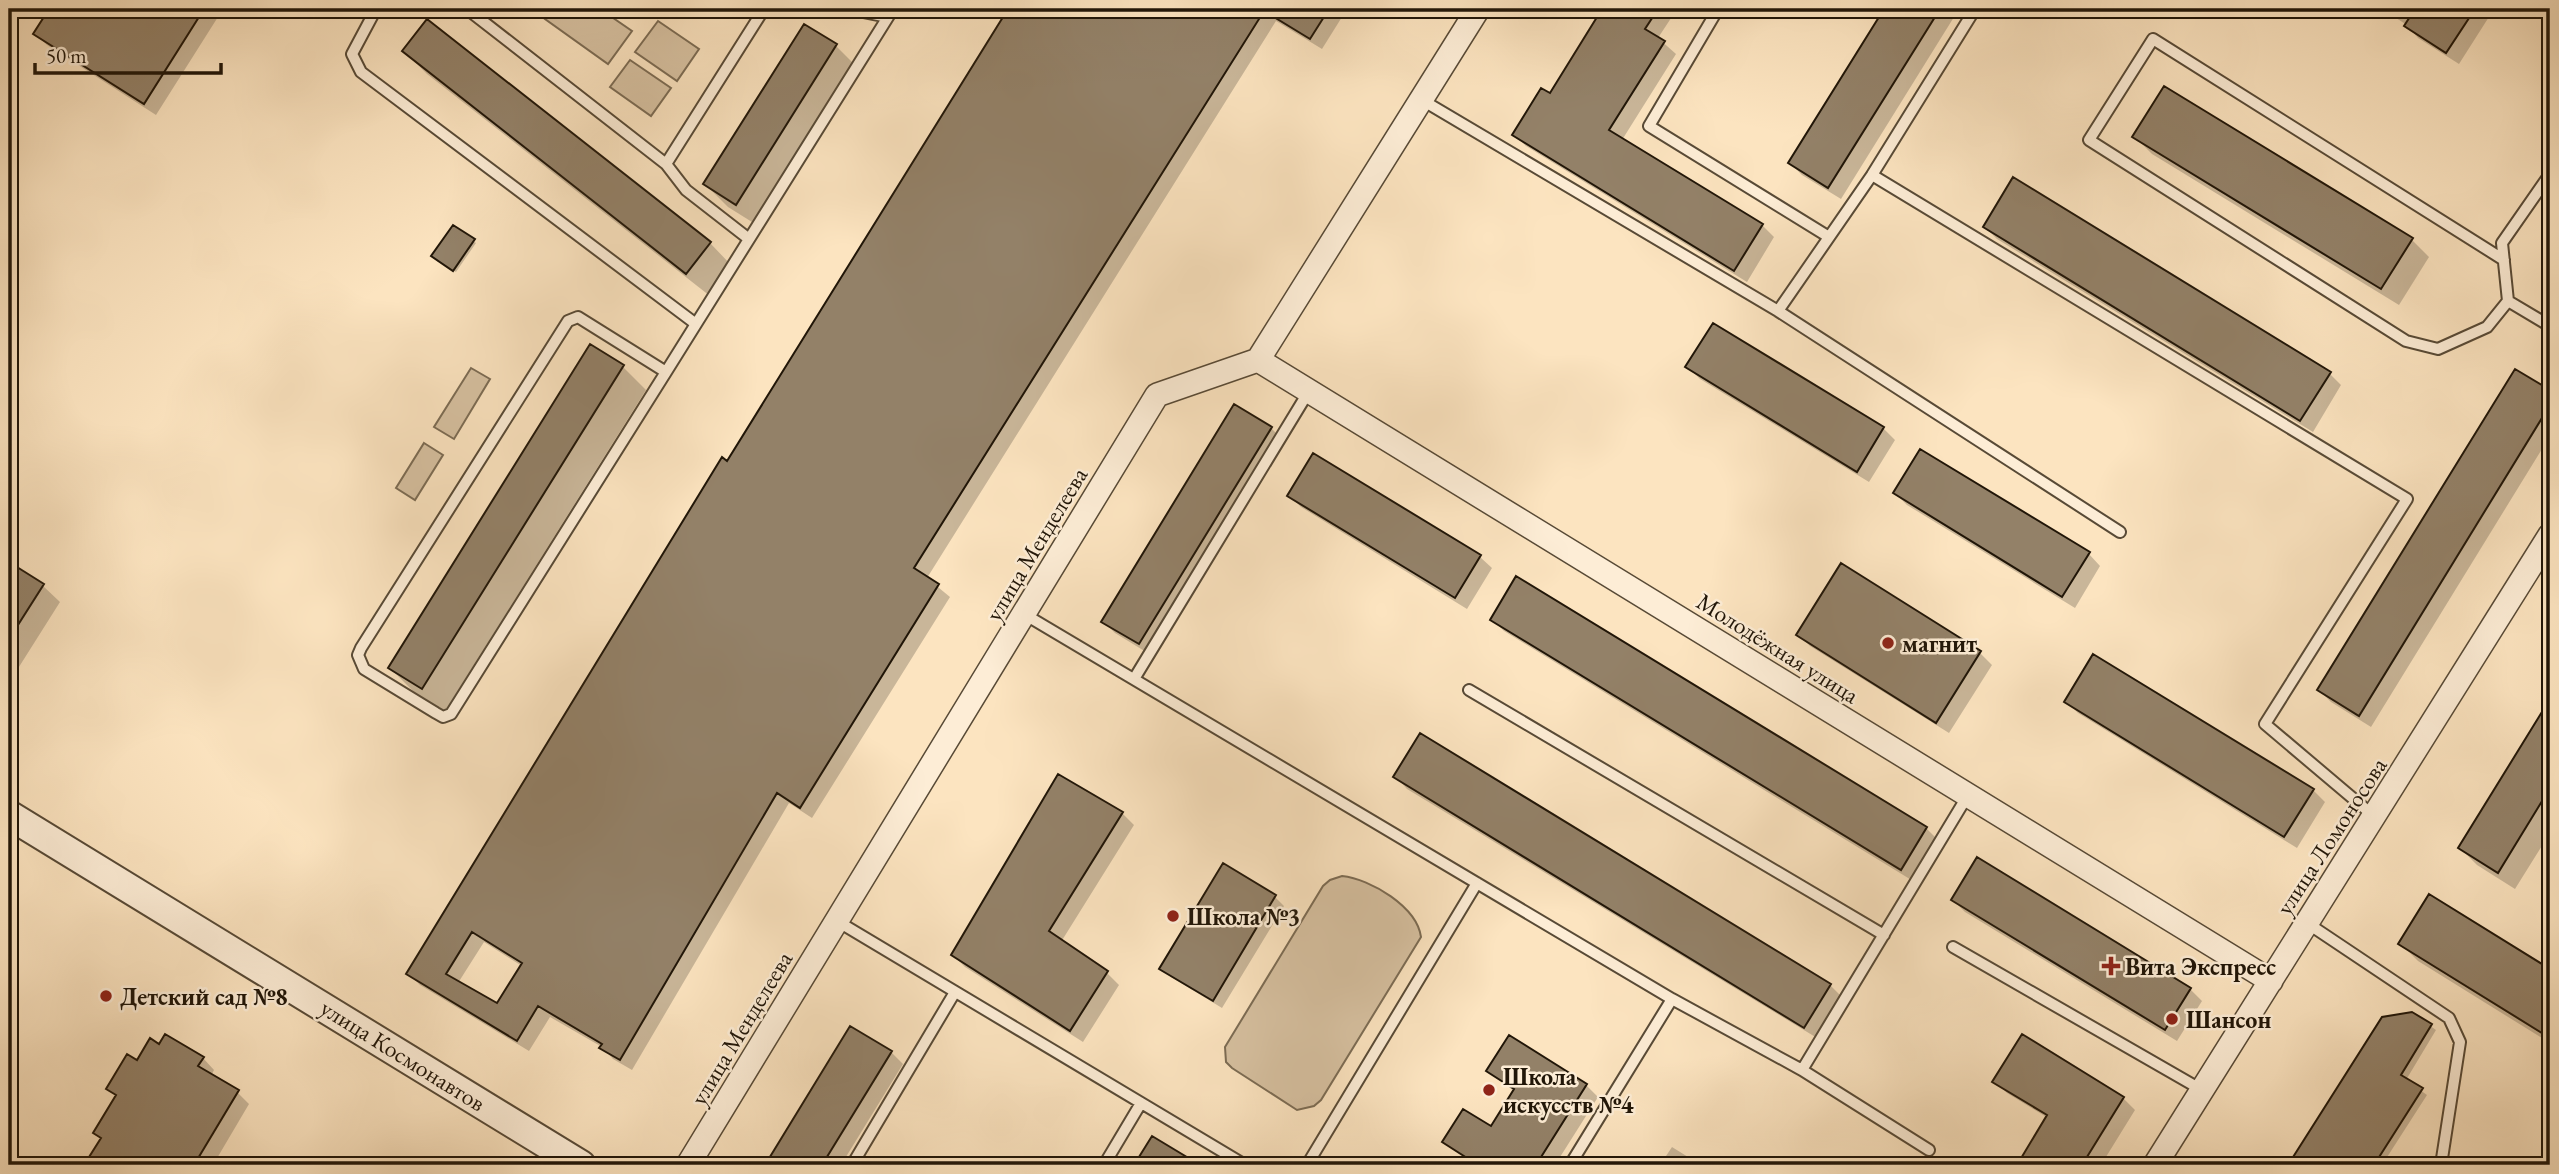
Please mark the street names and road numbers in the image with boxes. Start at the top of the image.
street label: улица Менделеева [978,461,1094,627]
street label: Молодёжная улица [1691,586,1865,711]
street label: улица Ломоносова [2269,751,2394,921]
street label: улица Менделеева [683,945,799,1111]
street label: улица Космонавтов [315,992,491,1118]

